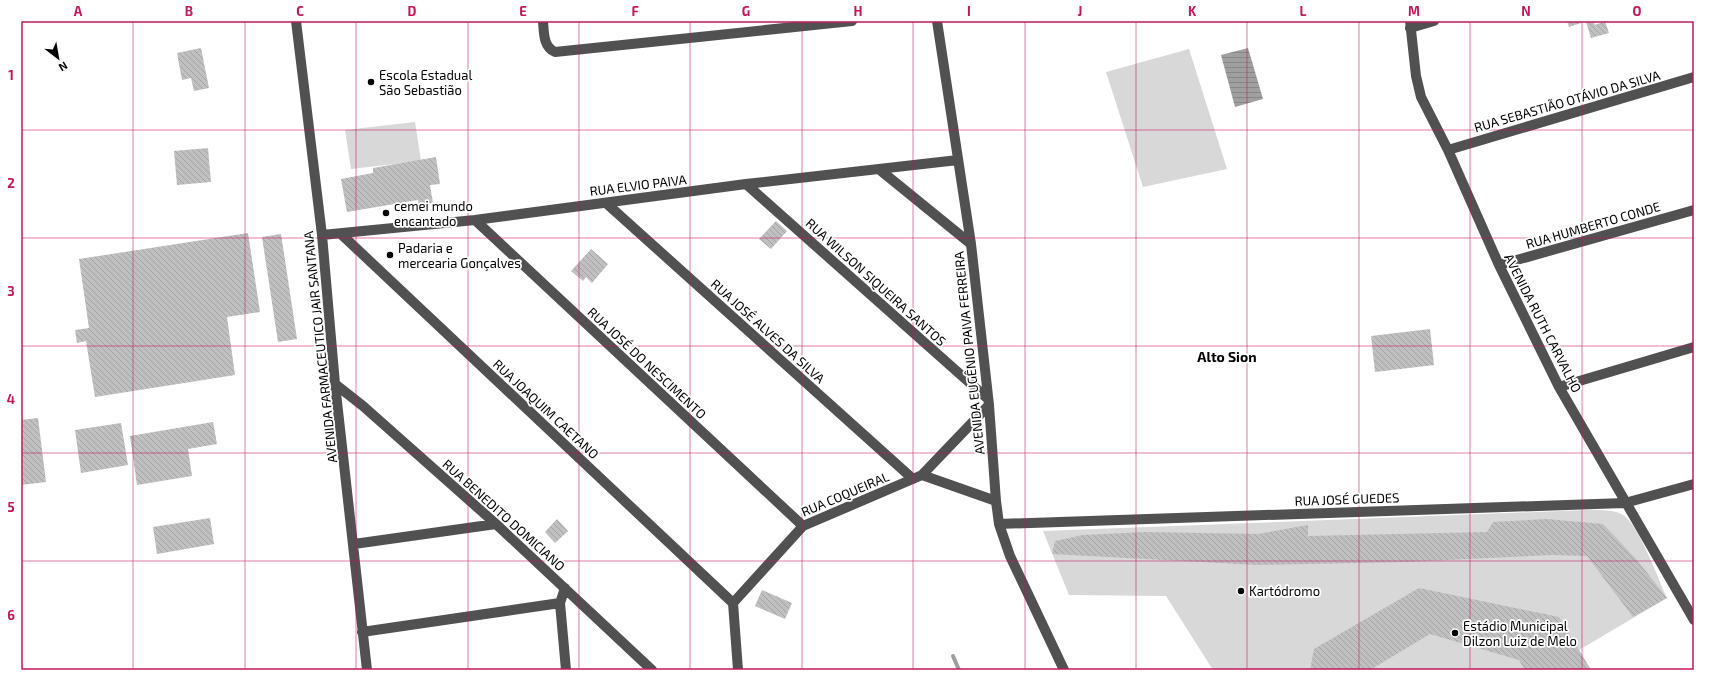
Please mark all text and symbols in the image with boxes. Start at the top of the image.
text: A [74,3,83,19]
text: B [185,3,193,19]
text: C [296,3,304,19]
text: D [408,3,417,19]
text: E [519,3,527,19]
text: F [631,3,639,19]
text: G [742,3,750,19]
text: H [854,3,863,19]
text: I [967,3,971,19]
text: J [1078,3,1082,19]
text: K [1188,3,1197,19]
text: L [1300,3,1307,19]
text: M [1408,3,1420,19]
text: N [1521,3,1531,19]
text: O [1633,3,1642,19]
north arrow [38,38,78,78]
text: N [57,59,70,75]
street label: RUA SEBASTIÃO OTÁVIO DA SILVA [1472,66,1662,135]
text: 1 [8,67,14,83]
place label: Escola Estadual São Sebastião [379,67,472,98]
marker: Escola Estadual São Sebastião [366,77,376,87]
street label: RUA ELVIO PAIVA [589,171,687,199]
text: 2 [7,175,15,191]
place label: cemei mundo encantado [394,198,473,229]
street label: RUA HUMBERTO CONDE [1524,198,1662,252]
marker: cemei mundo encantado [381,208,391,218]
street label: RUA WILSON SIQUEIRA SANTOS [803,215,949,349]
street label: AVENIDA FARMACEUTICO JAIR SANTANA [300,230,340,464]
place label: Padaria e mercearia Gonçalves [398,240,521,272]
marker: Padaria e mercearia Gonçalves [385,250,395,260]
street label: AVENIDA EUGÊNIO PAIVA FERREIRA [950,251,988,455]
street label: AVENIDA RUTH CARVALHO [1501,251,1585,395]
street label: RUA JOSÉ ALVES DA SILVA [708,275,829,386]
text: 3 [7,283,15,299]
street label: RUA JOSÉ DO NESCIMENTO [584,303,710,422]
district label: Alto Sion [1197,348,1257,365]
street label: RUA JOAQUIM CAETANO [490,356,602,462]
text: 4 [7,391,15,407]
street label: RUA BENEDITO DOMICIANO [440,456,568,574]
street label: RUA COQUEIRAL [799,468,892,520]
street label: RUA JOSÉ GUEDES [1294,488,1400,509]
text: 5 [7,499,15,515]
place label: Kartódromo [1249,583,1320,599]
marker: Kartódromo [1236,586,1246,596]
text: 6 [7,607,15,623]
place label: Estádio Municipal Dilzon Luiz de Melo [1463,618,1577,649]
marker: Estádio Municipal Dilzon Luiz de Melo [1450,628,1460,638]

